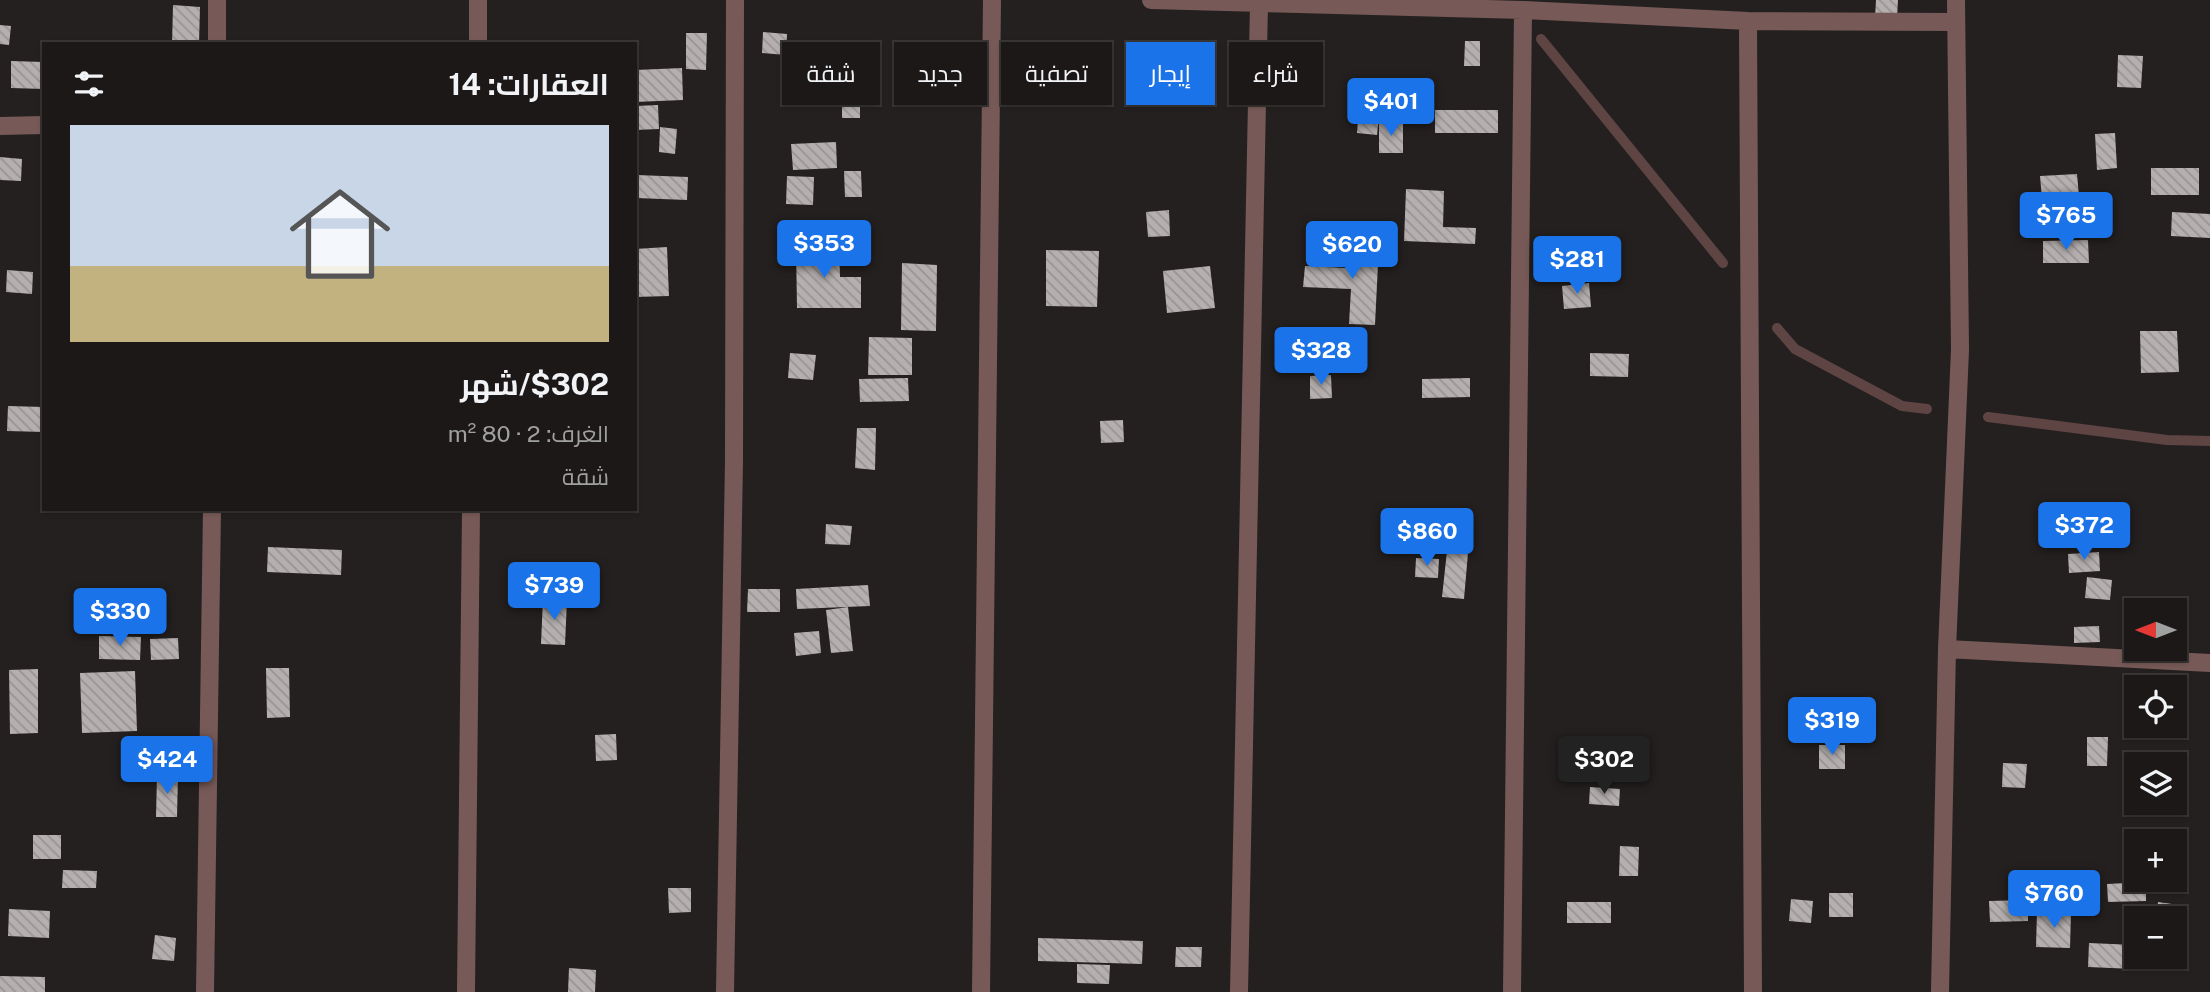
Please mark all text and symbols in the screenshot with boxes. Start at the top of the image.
chip: شقة [782,42,880,105]
chip: جديد [894,42,987,105]
chip: تصفية [1001,42,1112,105]
chip: إيجار [1126,42,1215,105]
chip: شراء [1229,42,1323,105]
icon: filters [70,65,108,103]
text: العقارات: 14 [448,66,609,102]
pin: $401 [1350,78,1432,138]
text: $401 [1363,87,1419,114]
icon: home [277,171,403,297]
pin: $765 [2025,192,2107,252]
text: $765 [2036,201,2096,228]
pin: $353 [783,220,865,280]
pin: $620 [1311,222,1393,281]
text: $353 [793,229,855,256]
text: $620 [1322,230,1382,257]
pin: $281 [1536,236,1618,296]
text: $281 [1549,245,1605,272]
pin: $328 [1280,328,1362,387]
text: $328 [1291,336,1351,363]
text: $302/شهر [460,366,609,402]
text: الغرف: 2 · 80 m² [448,420,609,447]
text: شقة [562,463,609,490]
pin: $372 [2043,503,2125,562]
pin: $860 [1386,508,1468,568]
text: $372 [2054,511,2114,538]
text: $860 [1397,517,1457,544]
pin: $739 [513,562,595,622]
text: $739 [524,571,584,598]
pin: $330 [79,588,161,648]
text: $330 [90,597,150,624]
north arrow [2124,598,2188,662]
map controls [2124,598,2187,969]
button: locate [2124,675,2187,738]
pin: $319 [1791,698,1873,757]
text: $319 [1804,706,1860,733]
pin: $424 [126,736,208,796]
pin: $302 [1563,736,1645,796]
text: $424 [137,745,197,772]
text: $302 [1574,745,1634,772]
button: layers [2124,752,2187,815]
button: + [2124,829,2187,892]
pin: $760 [2013,870,2095,930]
text: $760 [2024,879,2084,906]
button: − [2124,906,2187,969]

